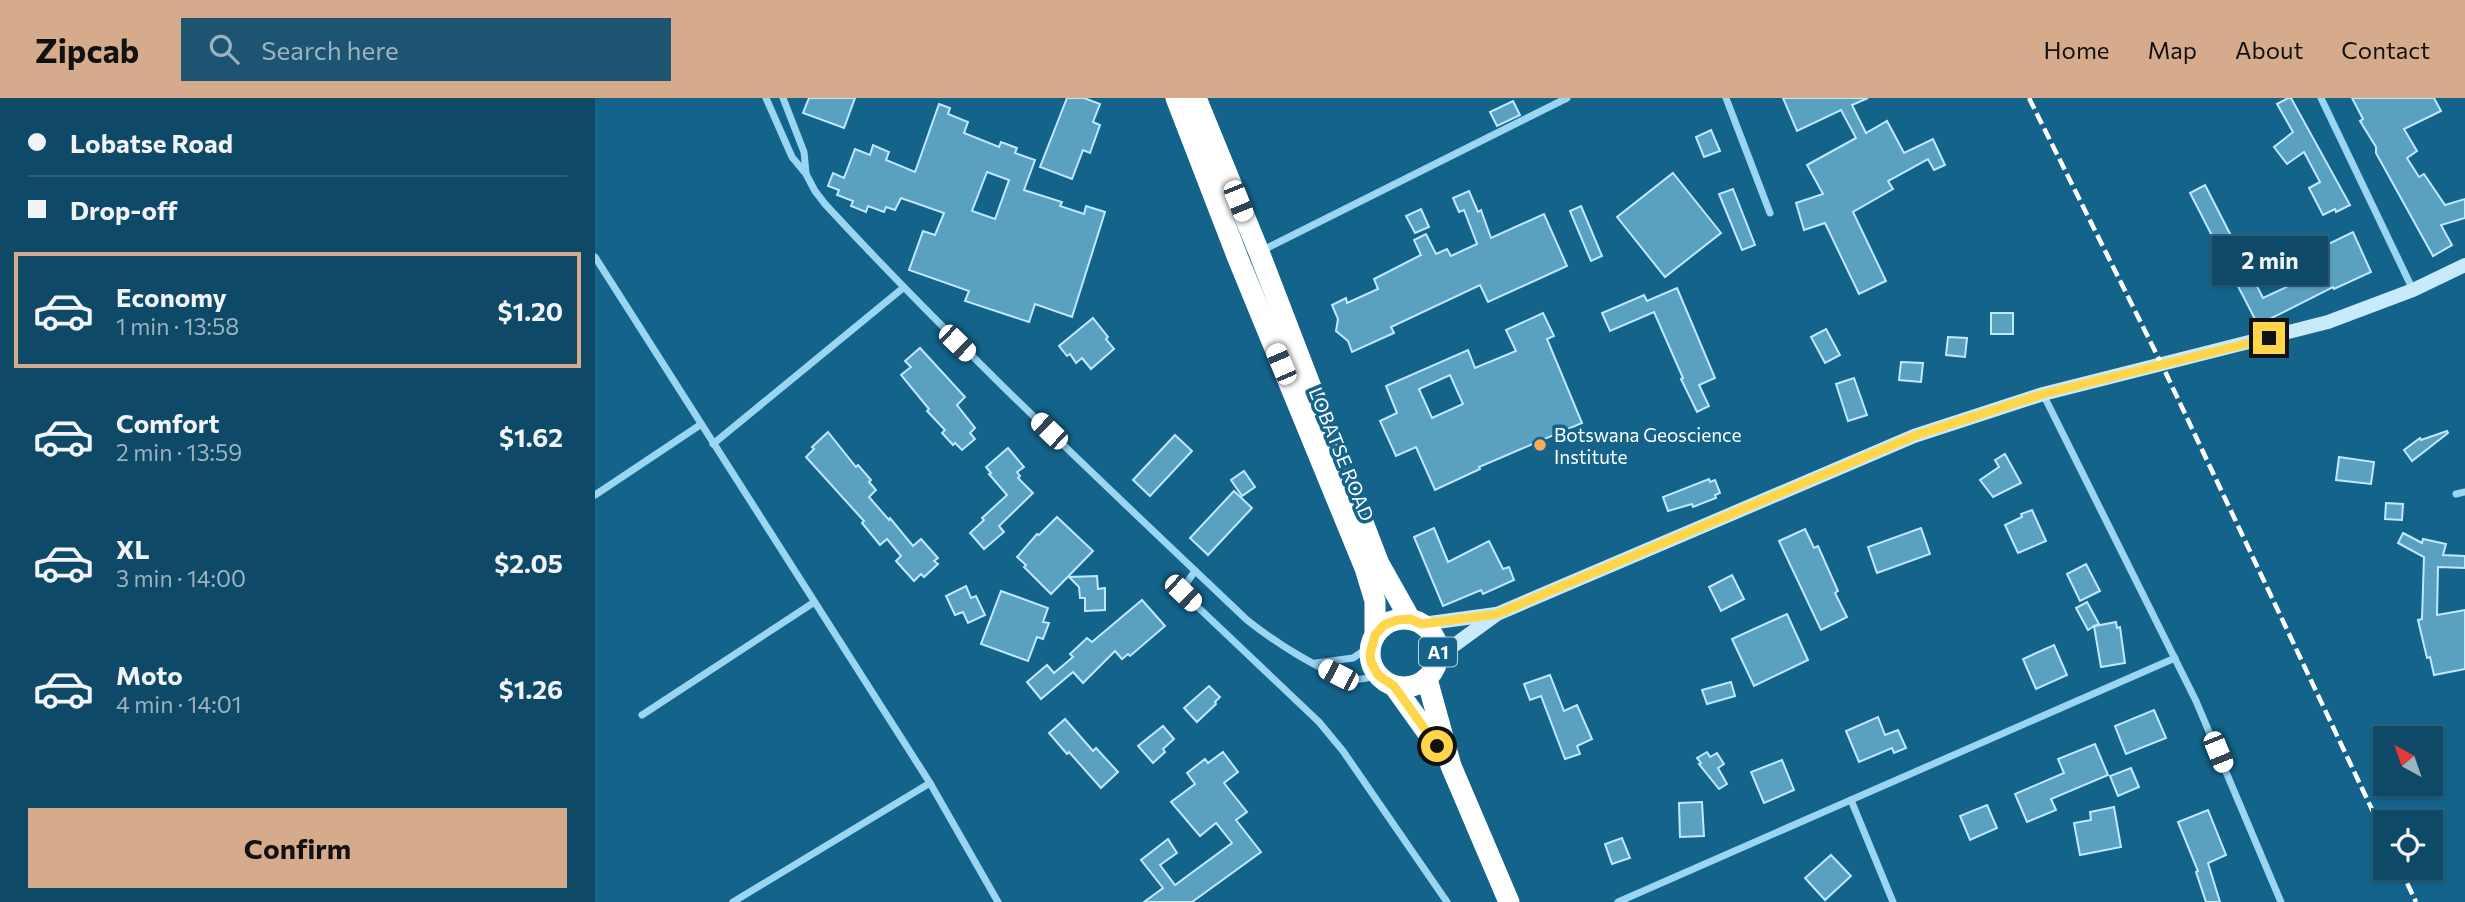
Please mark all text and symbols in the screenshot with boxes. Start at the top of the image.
search box [181,18,671,81]
text: Zipcab [35,29,139,70]
icon: search [205,30,243,68]
text: Search here [261,34,399,65]
text: Home [2044,35,2110,64]
text: Map [2148,35,2197,64]
text: About [2235,35,2303,64]
text: Contact [2341,35,2430,64]
text: Lobatse Road [70,127,233,158]
car [1221,178,1256,224]
text: Drop-off [70,194,177,225]
callout: 2 min [2211,236,2327,286]
text: 2 min [2241,246,2299,274]
icon: car [32,279,95,342]
text: Economy [116,281,227,312]
text: $1.20 [498,295,563,326]
text: 1 min · 13:58 [116,312,239,340]
car [935,321,980,365]
route end [2253,322,2285,354]
car [1264,341,1299,387]
street label: LOBATSE ROAD [1305,384,1379,524]
icon: car [32,405,95,468]
text: Comfort [116,407,219,438]
car [1027,409,1072,453]
text: $1.62 [499,421,563,452]
place label: Botswana Geoscience Institute [1554,423,1742,468]
marker: Botswana Geoscience Institute [1532,437,1548,453]
text: 2 min · 13:59 [116,438,242,466]
icon: car [32,531,95,594]
text: XL [116,533,150,564]
text: $2.05 [494,547,563,578]
text: 3 min · 14:00 [116,564,246,592]
car [1161,571,1206,615]
road number: A1 [1419,638,1457,666]
car [1315,656,1362,694]
icon: car [32,657,95,720]
text: Moto [116,659,183,690]
text: $1.26 [499,673,563,704]
text: 4 min · 14:01 [116,690,242,718]
north arrow [2373,726,2443,796]
map controls [2373,726,2443,880]
car [2201,729,2236,775]
route start [1421,730,1453,762]
button: Confirm [28,808,567,888]
button: locate [2373,810,2443,880]

